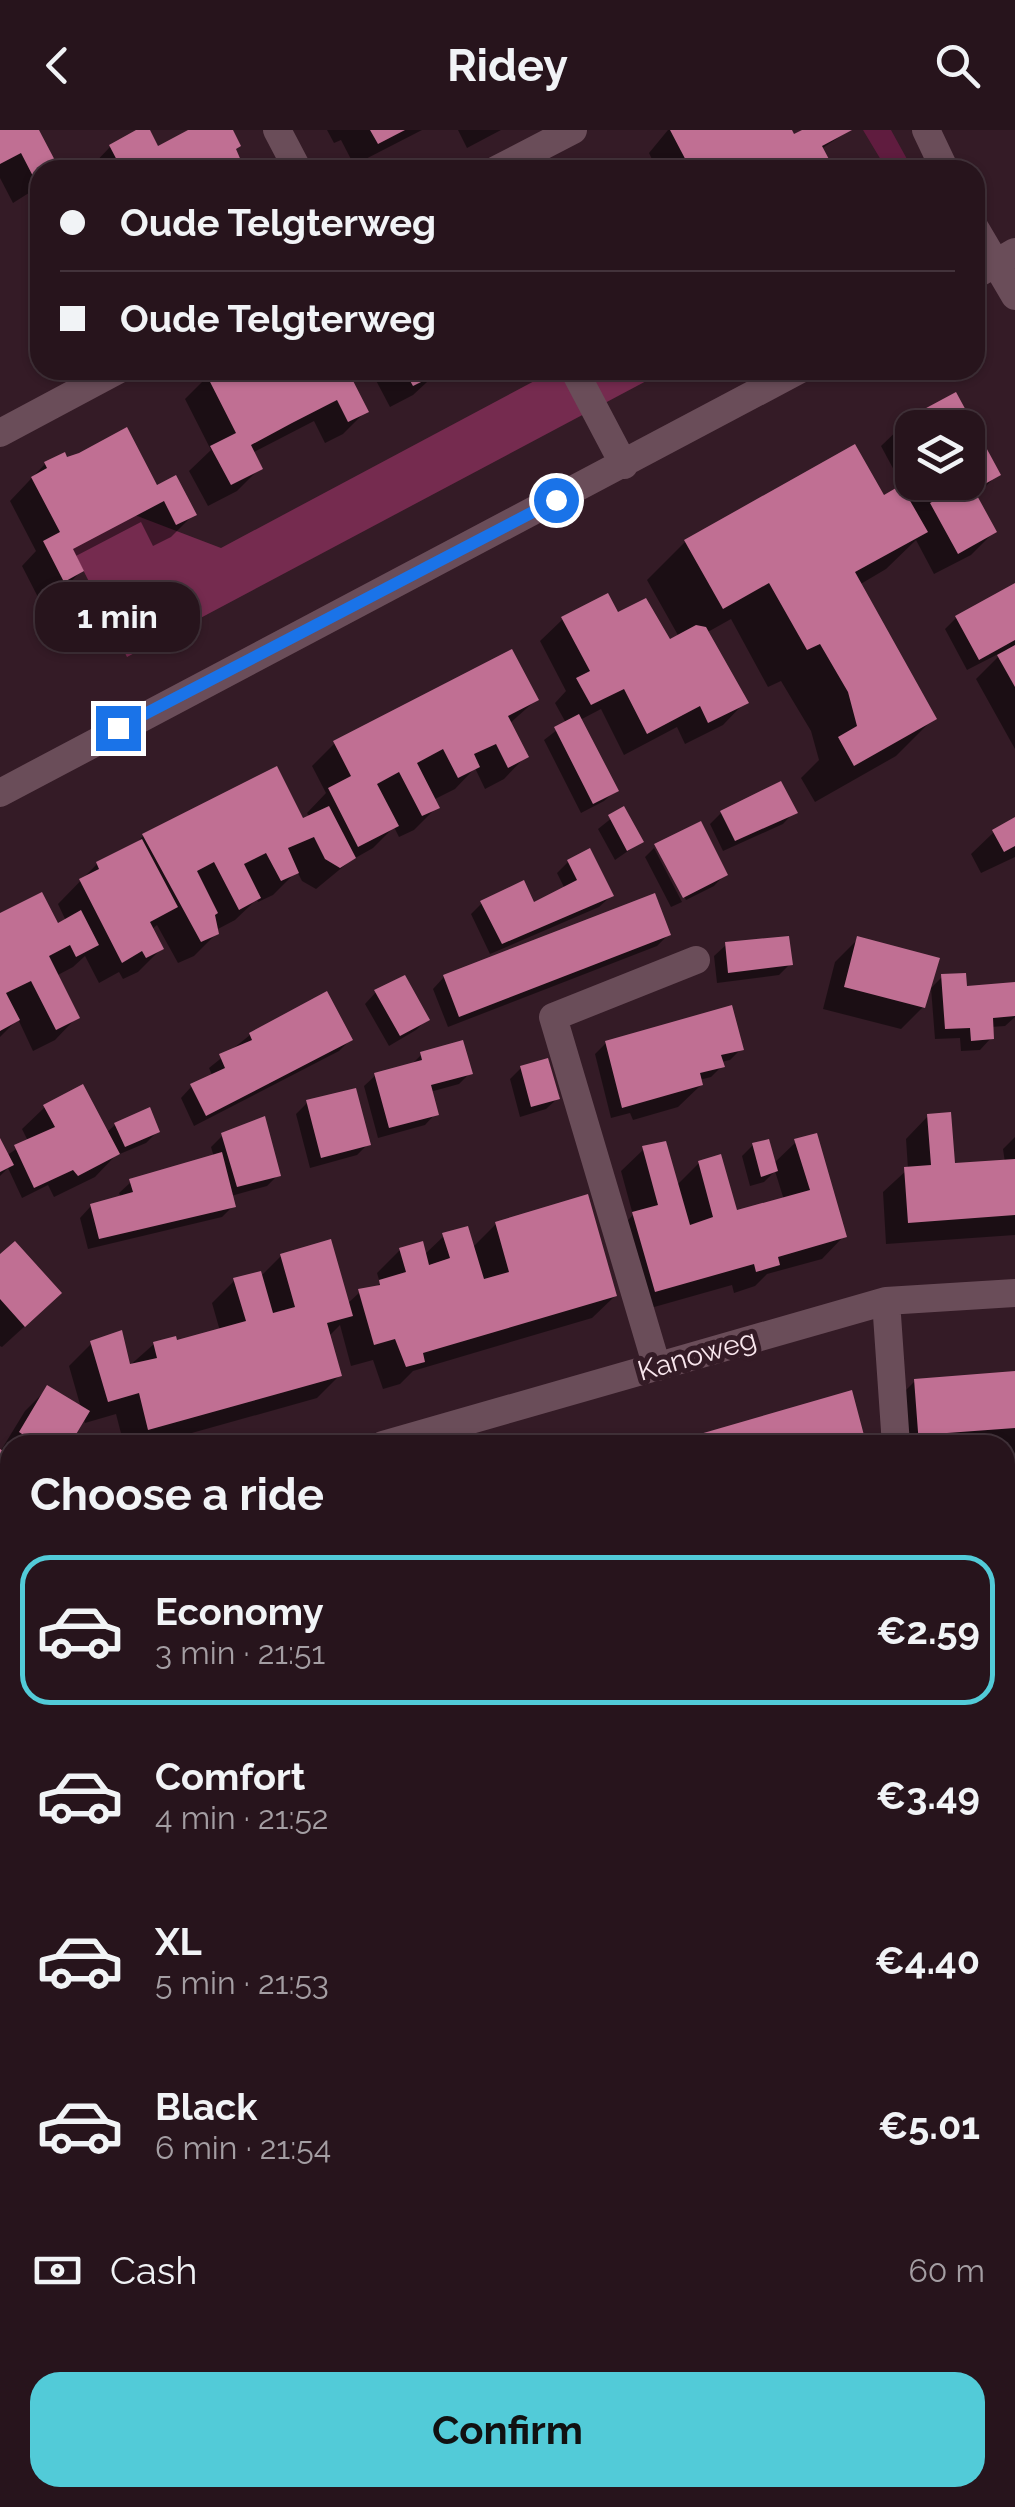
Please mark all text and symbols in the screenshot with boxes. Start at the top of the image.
icon: back [30,38,85,93]
icon: search [930,38,985,93]
text: Ridey [447,39,568,92]
text: Oude Telgterweg [120,200,436,245]
text: Oude Telgterweg [120,296,436,341]
map controls [895,410,985,500]
button: layers [895,410,985,500]
route start [534,478,579,523]
callout: 1 min [36,583,200,653]
text: 1 min [77,598,158,635]
route end [96,706,141,751]
street label: Kanoweg [634,1322,760,1388]
text: Choose a ride [30,1468,324,1521]
icon: car [35,1585,125,1675]
text: Economy [155,1589,324,1634]
text: €2.59 [876,1608,980,1653]
text: 3 min · 21:51 [155,1634,325,1671]
icon: car [35,1750,125,1840]
text: Comfort [155,1754,305,1799]
text: €3.49 [876,1773,980,1818]
text: 4 min · 21:52 [155,1799,329,1836]
icon: car [35,1915,125,2005]
text: XL [155,1919,202,1964]
text: €4.40 [874,1938,980,1983]
text: 5 min · 21:53 [155,1964,329,2001]
icon: car [35,2080,125,2170]
text: Black [155,2084,257,2129]
text: €5.01 [878,2103,980,2148]
text: 6 min · 21:54 [155,2129,331,2166]
icon: cash [30,2243,85,2298]
text: Cash [110,2248,197,2293]
text: 60 m [909,2252,985,2289]
button: Confirm [30,2372,985,2487]

